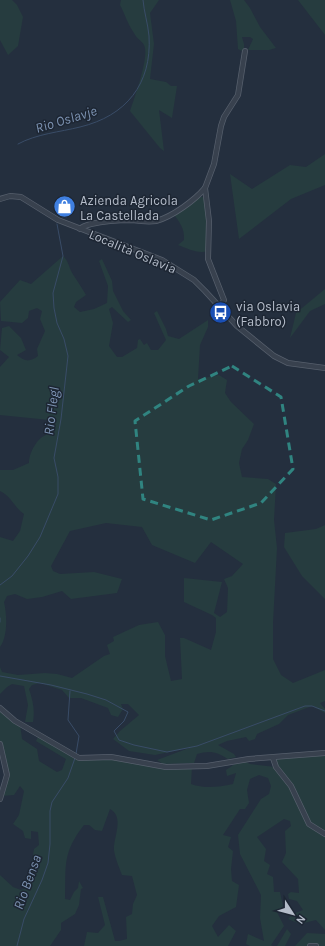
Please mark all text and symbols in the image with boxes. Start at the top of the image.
water label: Rio Oslavje [33,102,99,137]
place label: Azienda Agricola La Castellada [80,193,178,223]
shop icon: Azienda Agricola La Castellada [51,194,77,220]
street label: Località Oslavia [87,226,179,277]
place label: via Oslavia (Fabbro) [236,299,300,329]
bus stop icon: via Oslavia (Fabbro) [208,300,234,326]
water label: Rio Flegl [40,385,63,436]
water label: Rio Bensa [10,852,45,912]
north arrow [273,894,313,934]
text: N [293,913,308,927]

